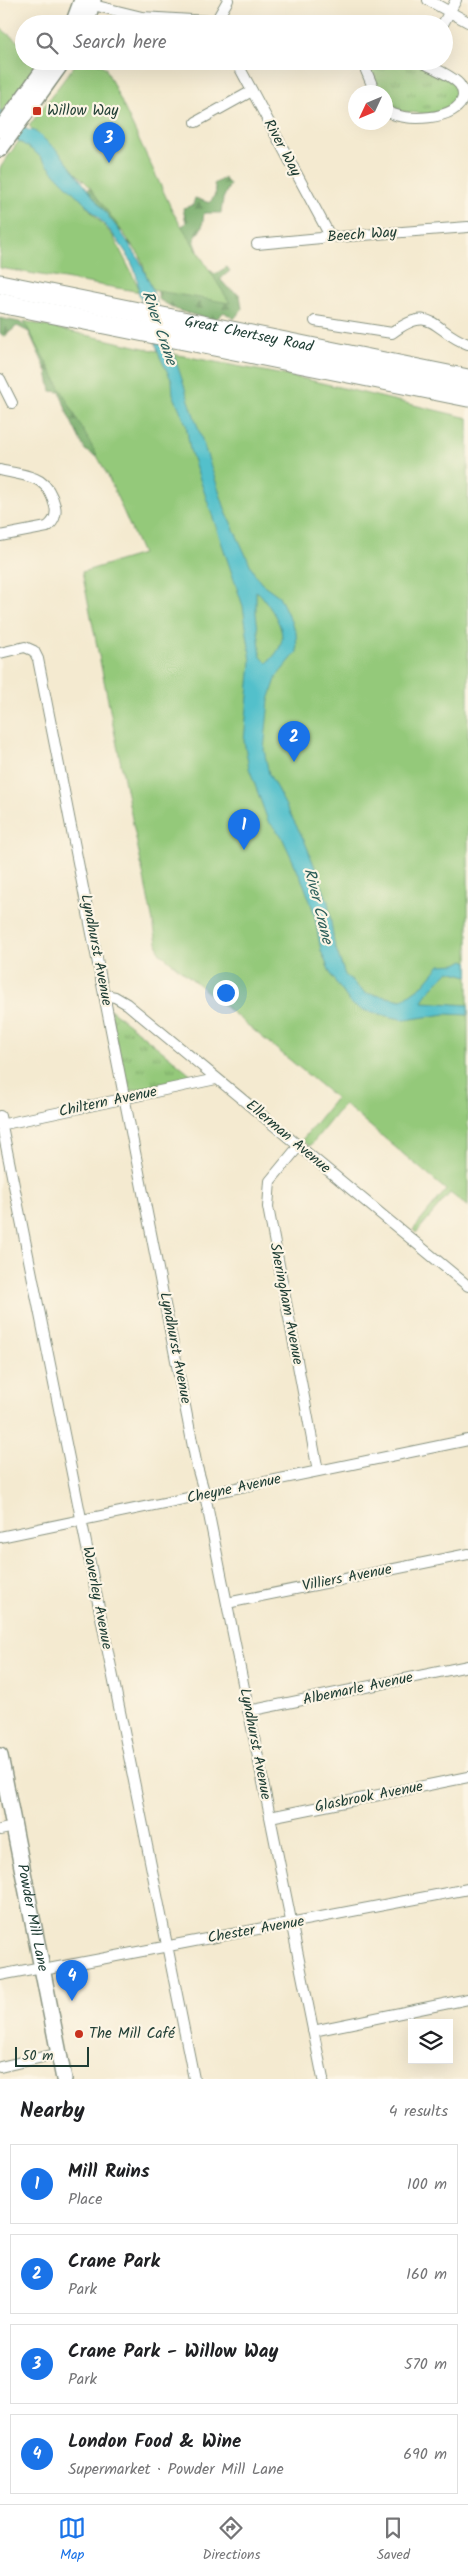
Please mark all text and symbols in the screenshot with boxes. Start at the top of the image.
search box [15,15,453,70]
text: Search here [73,28,167,58]
icon: search [33,29,61,57]
north arrow [348,85,393,130]
place label: Willow Way [47,99,119,123]
marker: Willow Way [31,105,43,117]
street label: River Way [257,115,308,182]
pin: 3 [93,122,125,163]
street label: Beech Way [326,221,399,249]
water label: River Crane [135,288,184,370]
street label: Great Chertsey Road [182,310,316,359]
pin: 2 [278,721,310,762]
pin: 1 [228,809,260,850]
water label: River Crane [297,866,340,948]
street label: Lyndhurst Avenue [73,892,119,1008]
your location [213,980,239,1006]
street label: Chiltern Avenue [57,1080,160,1124]
street label: Ellerman Avenue [240,1094,336,1180]
street label: Sheringham Avenue [262,1241,310,1367]
street label: Lyndhurst Avenue [152,1290,198,1406]
street label: Cheyne Avenue [185,1467,284,1511]
street label: Waverley Avenue [75,1544,119,1652]
street label: Villiers Avenue [300,1558,394,1598]
street label: Albemarle Avenue [301,1666,415,1712]
street label: Lyndhurst Avenue [232,1686,278,1802]
street label: Glasbrook Avenue [313,1775,425,1819]
street label: Powder Mill Lane [10,1862,54,1974]
street label: Chester Avenue [206,1910,307,1950]
pin: 4 [56,1960,88,2001]
map controls [408,2019,453,2064]
button: layers [408,2019,453,2064]
place label: The Mill Café [89,2022,176,2046]
marker: The Mill Café [73,2028,85,2040]
scale bar [15,2044,89,2067]
text: 50 m [22,2045,53,2067]
text: Nearby [20,2095,85,2128]
text: 4 results [389,2099,448,2124]
text: Mill Ruins [68,2157,150,2187]
text: 1 [35,2172,39,2197]
text: 100 m [407,2172,447,2197]
text: Place [68,2187,102,2212]
text: Crane Park [68,2247,160,2277]
text: 2 [32,2262,42,2287]
text: 160 m [406,2262,447,2287]
text: Park [68,2277,97,2302]
text: Crane Park - Willow Way [68,2337,278,2367]
text: 3 [33,2352,41,2377]
text: 570 m [404,2352,447,2377]
text: Park [68,2367,97,2392]
text: London Food & Wine [68,2427,241,2457]
text: 4 [33,2442,41,2467]
text: 690 m [403,2442,447,2467]
text: Supermarket · Powder Mill Lane [68,2457,284,2482]
tab: Map [58,2514,86,2566]
tab: Directions [202,2514,260,2566]
tab: Saved [377,2514,410,2566]

